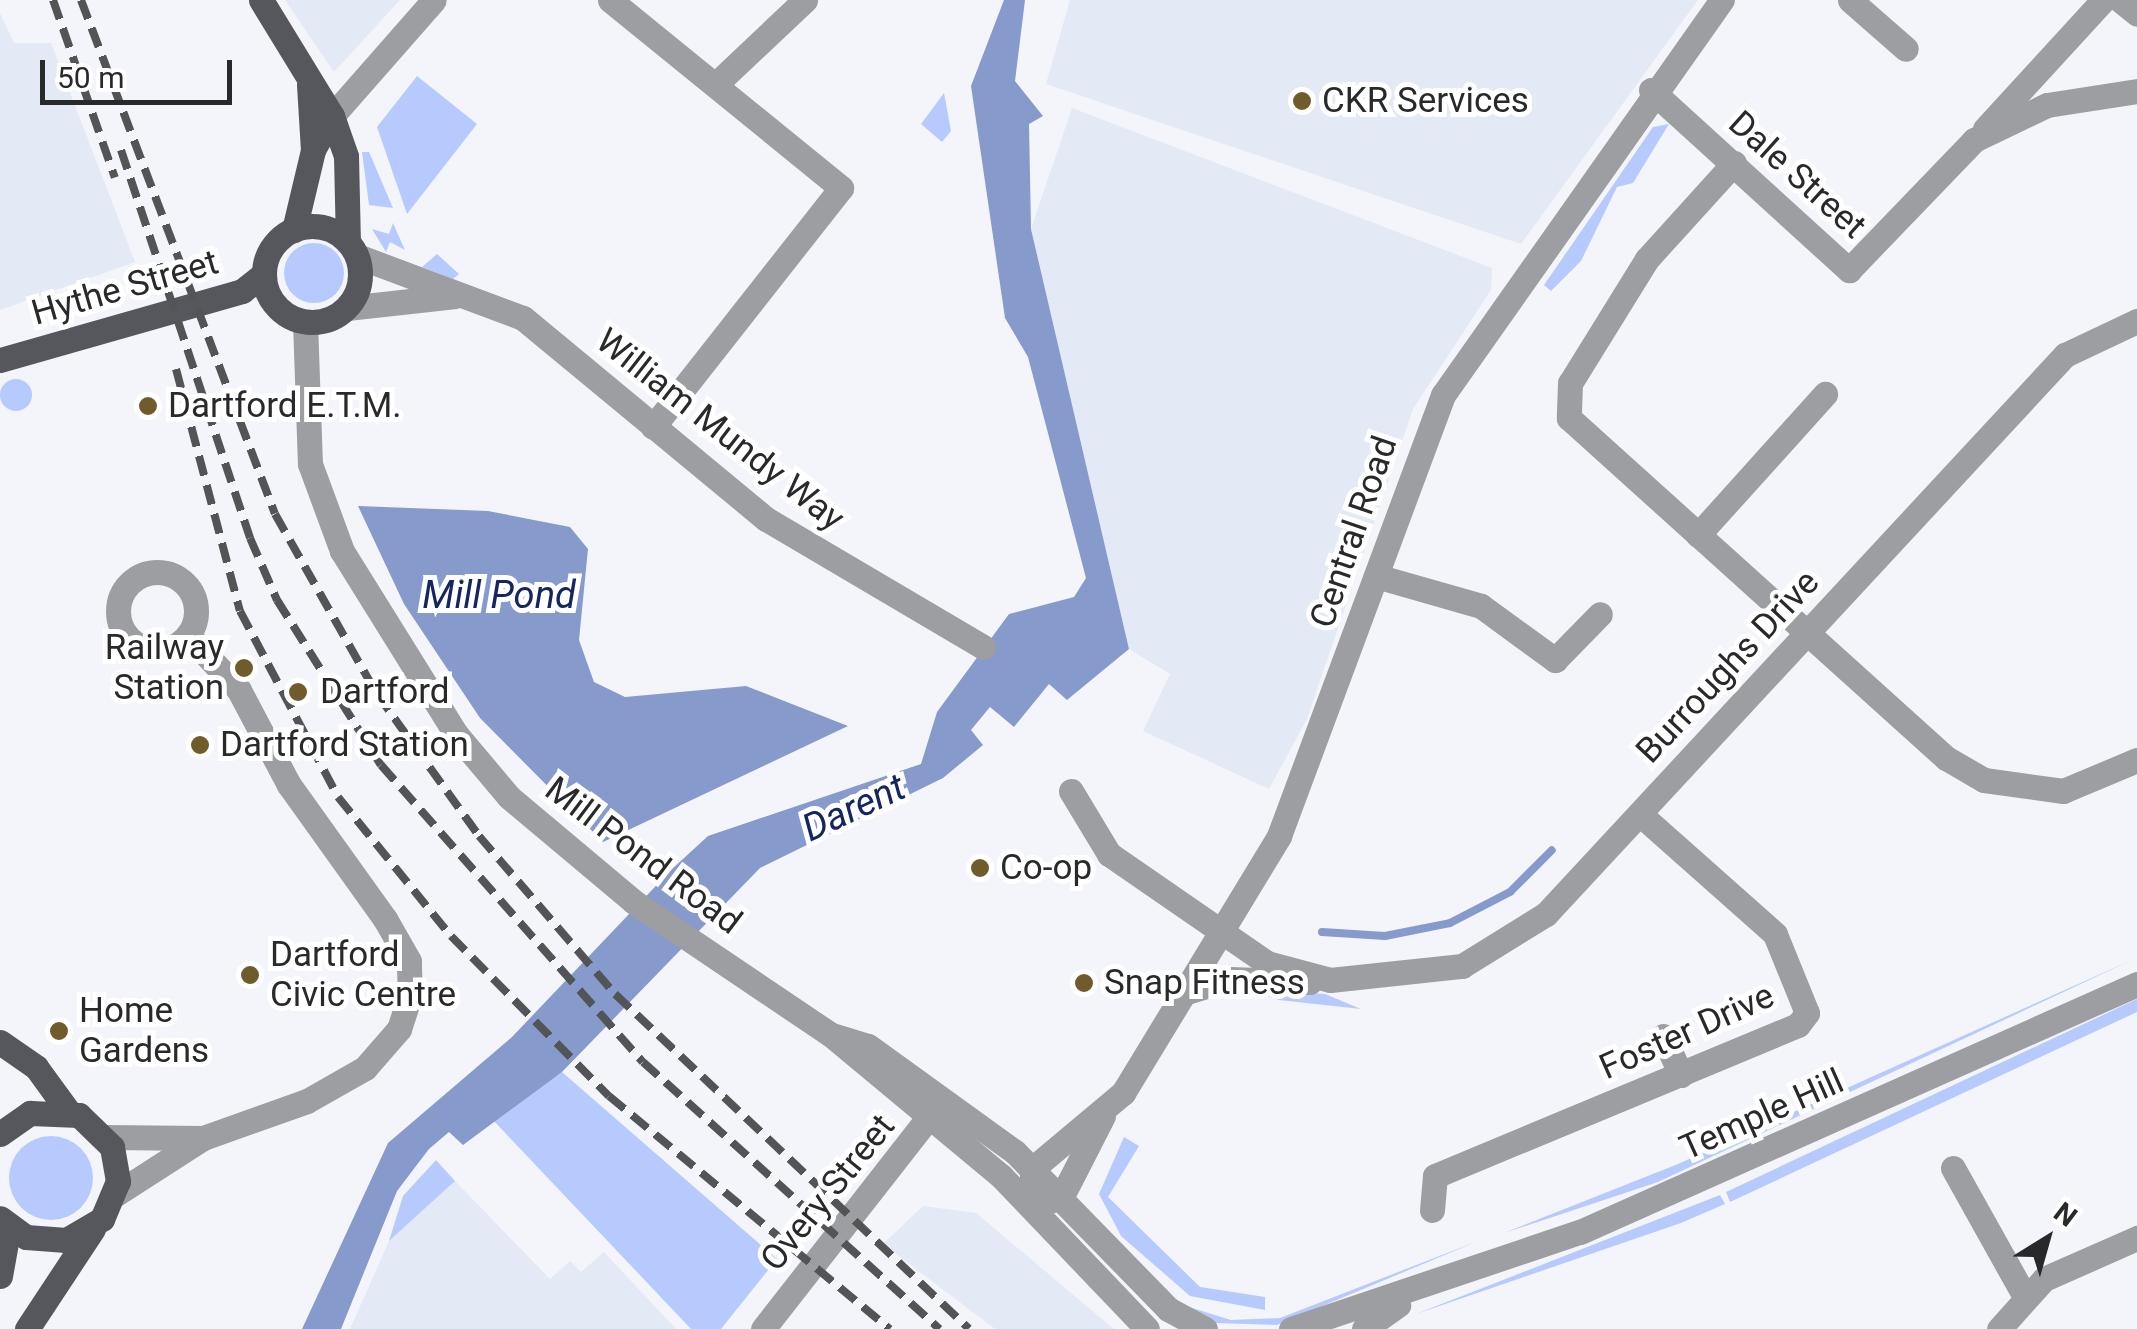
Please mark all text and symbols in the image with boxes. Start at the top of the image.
scale bar [45,40,238,102]
text: 50 m [57,60,124,95]
place label: CKR Services [1322,80,1529,122]
marker: CKR Services [1291,90,1313,112]
street label: Dale Street [1720,102,1874,248]
street label: Hythe Street [27,241,223,335]
street label: William Mundy Way [587,320,853,540]
place label: Dartford E.T.M. [168,385,402,427]
marker: Dartford E.T.M. [137,395,159,417]
street label: Central Road [1302,431,1406,633]
street label: Burroughs Drive [1628,562,1828,772]
water label: Mill Pond [422,573,576,619]
place label: Railway Station [105,627,224,709]
marker: Railway Station [233,657,255,679]
place label: Dartford [320,671,450,713]
marker: Dartford [285,679,311,705]
place label: Dartford Station [220,724,469,766]
marker: Dartford Station [189,734,211,756]
water label: Darent [795,764,913,852]
street label: Mill Pond Road [537,769,749,943]
place label: Co-op [1000,847,1092,889]
marker: Co-op [969,857,991,879]
place label: Dartford Civic Centre [270,934,456,1016]
place label: Snap Fitness [1104,962,1305,1004]
marker: Dartford Civic Centre [239,964,261,986]
marker: Snap Fitness [1073,972,1095,994]
street label: Foster Drive [1593,975,1781,1089]
place label: Home Gardens [79,990,209,1072]
marker: Home Gardens [48,1020,70,1042]
street label: Temple Hill [1674,1060,1850,1170]
street label: Overy Street [752,1106,904,1280]
north arrow [1997,1189,2097,1289]
text: N [2048,1196,2083,1234]

